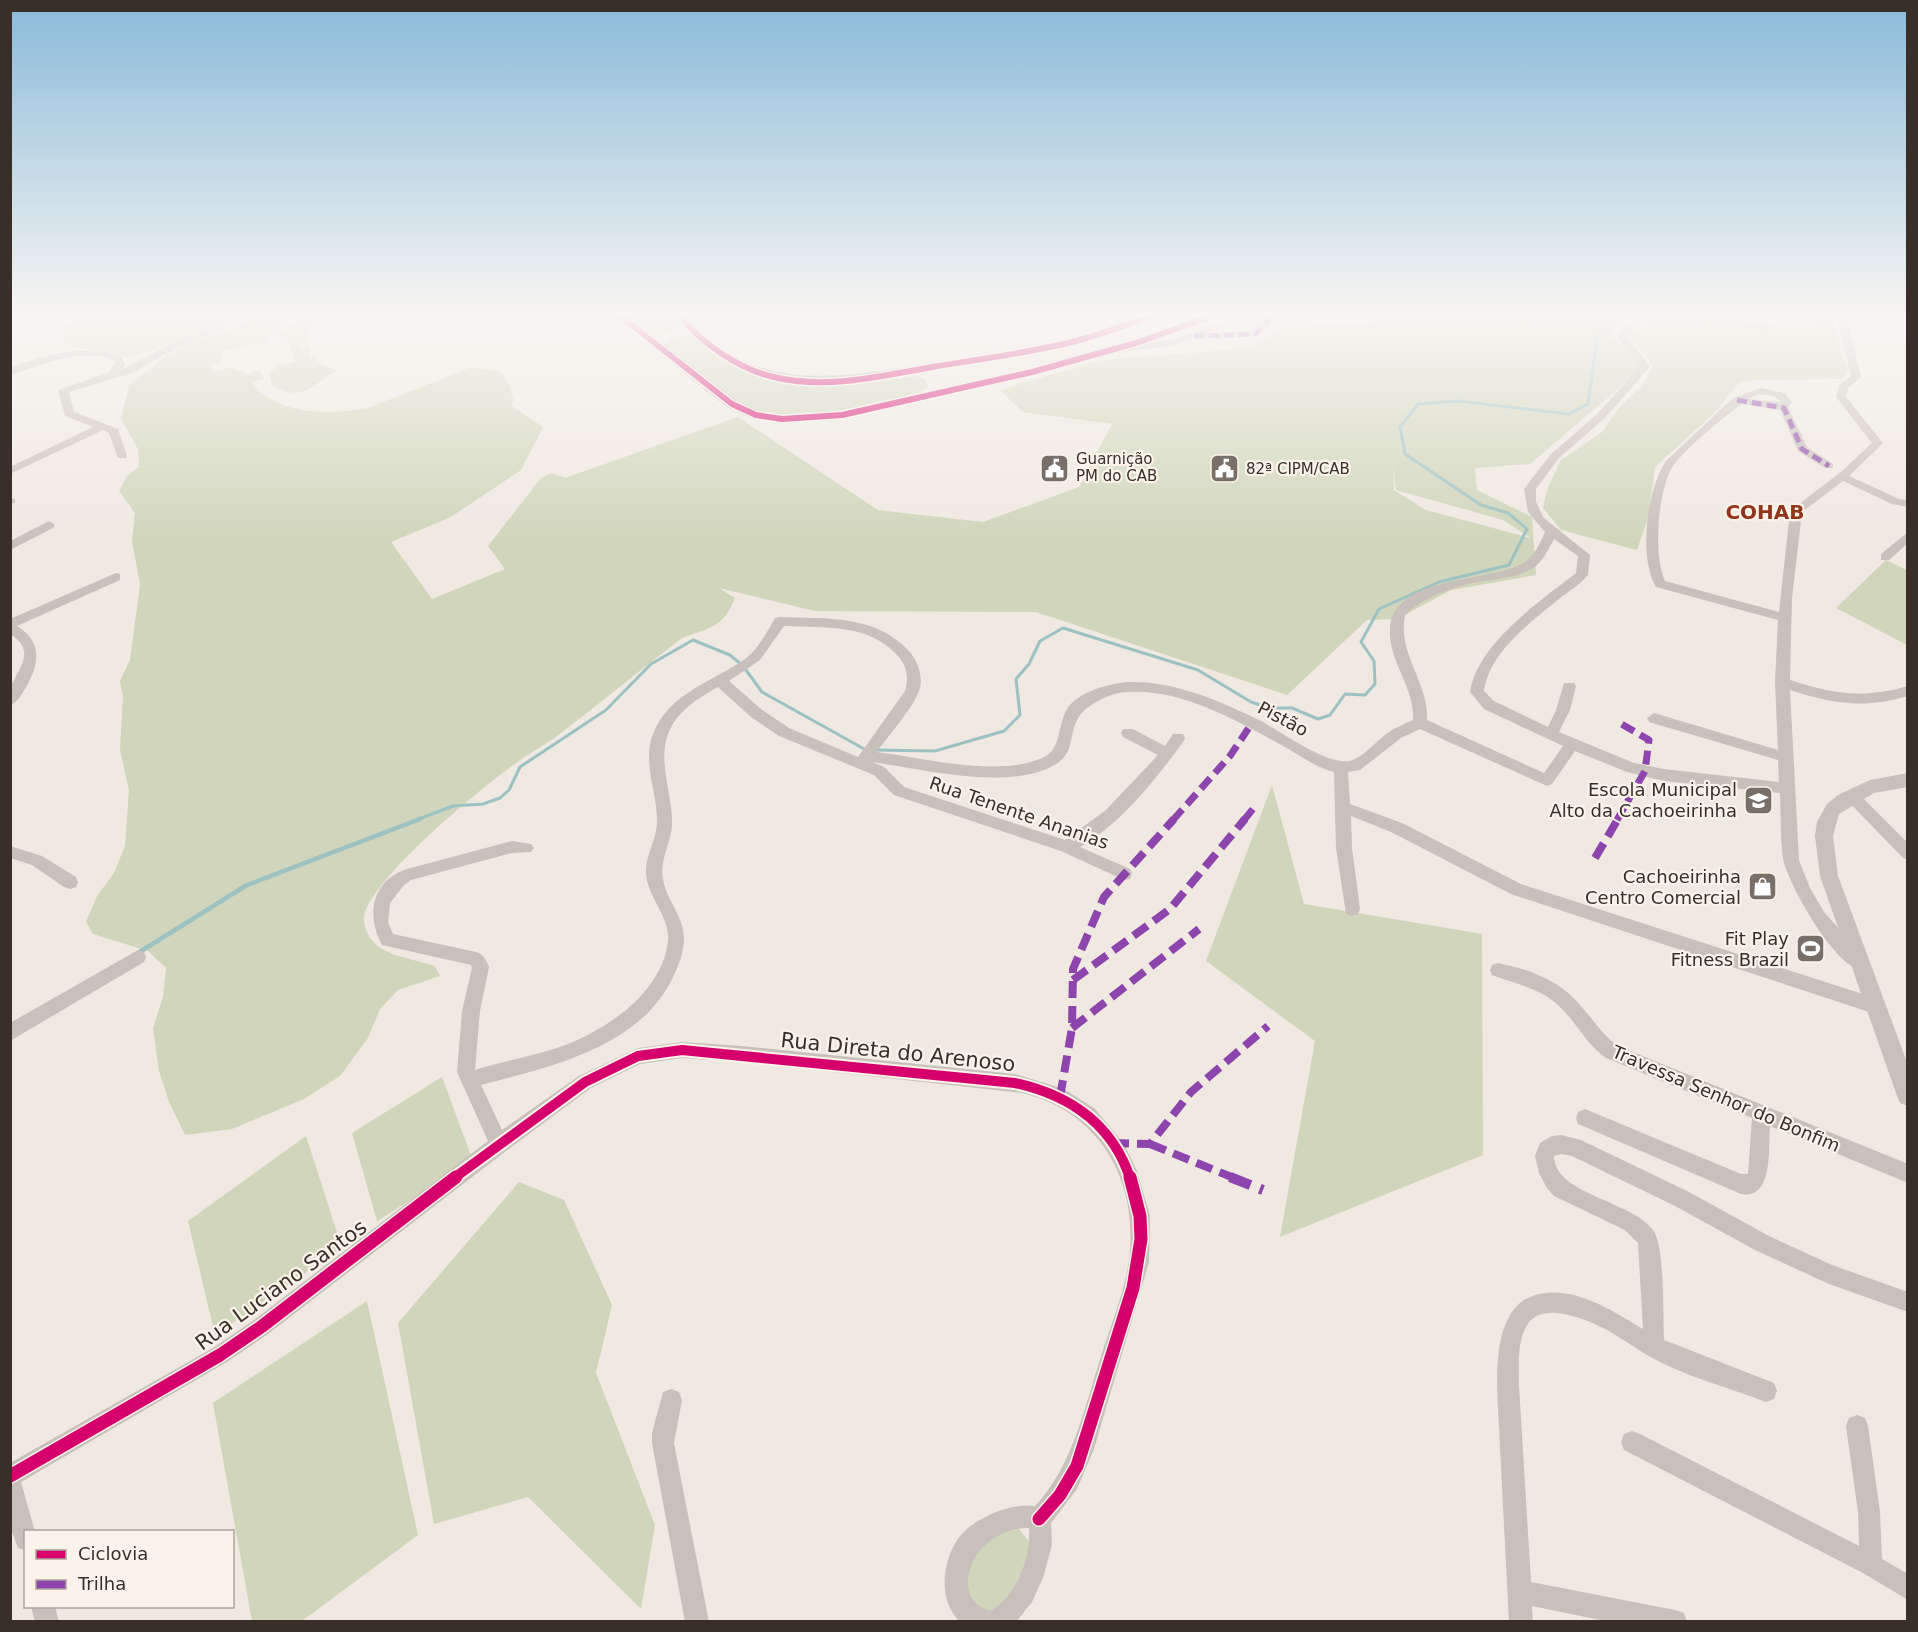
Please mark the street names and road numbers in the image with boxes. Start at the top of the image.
street label: Pistão [1254,697,1312,740]
street label: Rua Tenente Ananias [927,772,1112,853]
street label: Rua Direta do Arenoso [780,1028,1016,1076]
street label: Travessa Senhor do Bonfim [1608,1041,1843,1156]
street label: Rua Luciano Santos [191,1215,371,1355]

